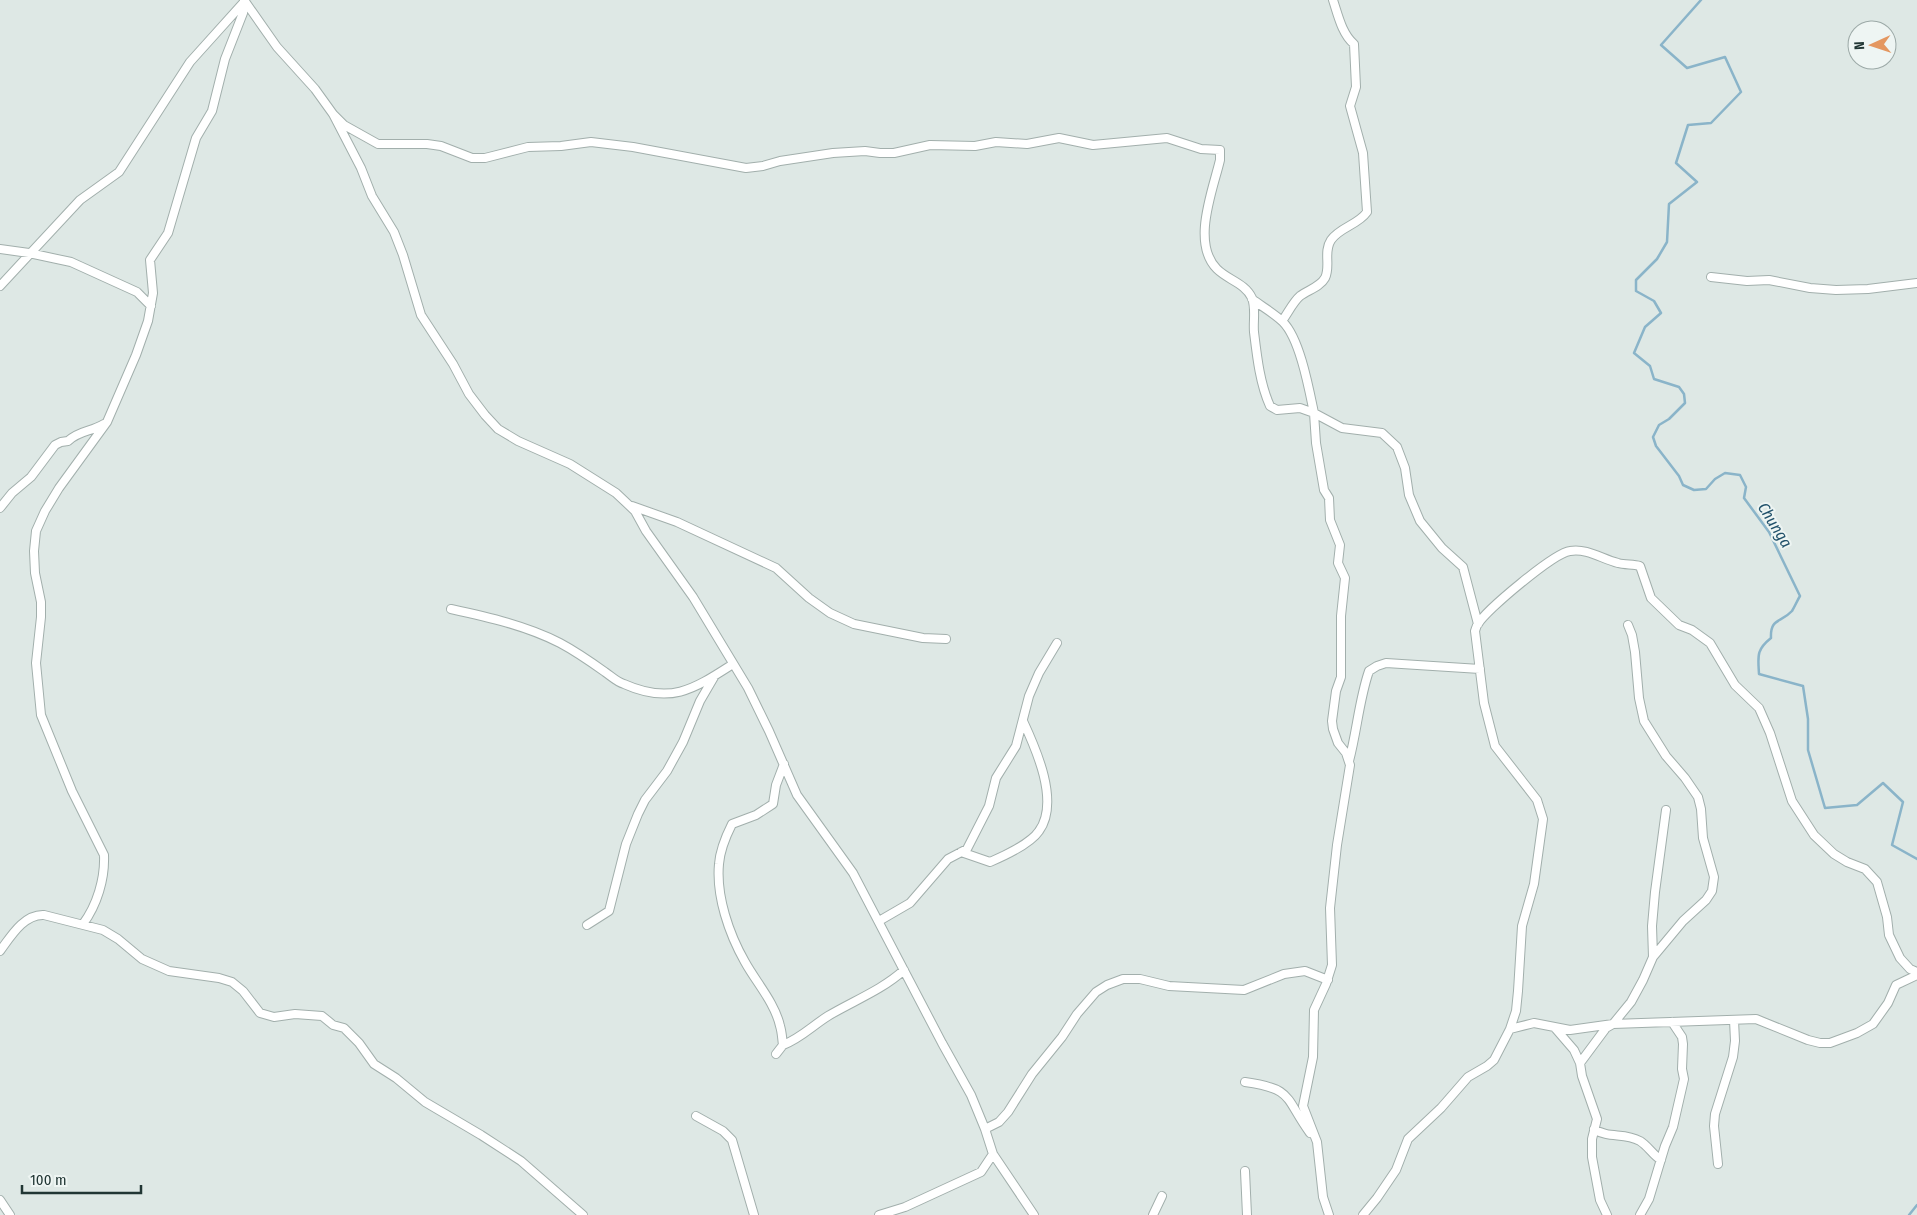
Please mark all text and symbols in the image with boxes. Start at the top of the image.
north arrow [1847,20,1897,70]
text: N [1851,41,1868,50]
water label: Chunga [1754,499,1796,551]
scale bar [22,1162,141,1194]
text: 100 m [30,1171,67,1189]

